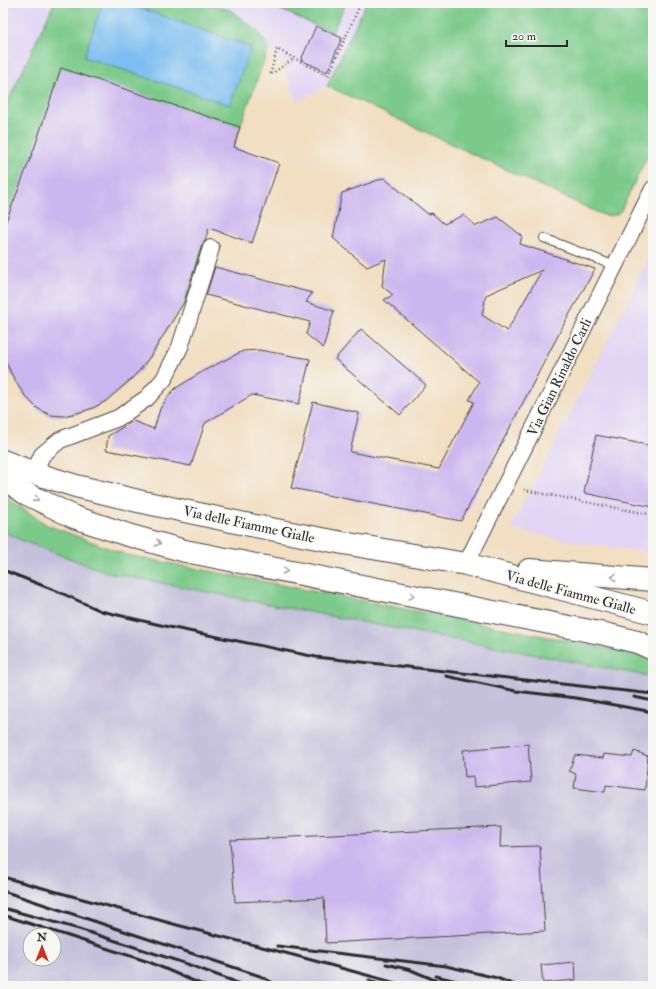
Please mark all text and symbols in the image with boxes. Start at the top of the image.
scale bar [506,22,567,48]
text: 20 m [512,29,537,44]
street label: Via Gian Rinaldo Carli [524,315,595,439]
one-way arrow [32,494,39,502]
street label: Via delle Fiamme Gialle [182,502,316,547]
one-way arrow [154,539,161,547]
one-way arrow [282,566,288,575]
street label: Via delle Fiamme Gialle [504,567,638,618]
one-way arrow [611,573,617,582]
one-way arrow [409,591,415,600]
north arrow [22,927,62,967]
text: N [36,931,48,944]

